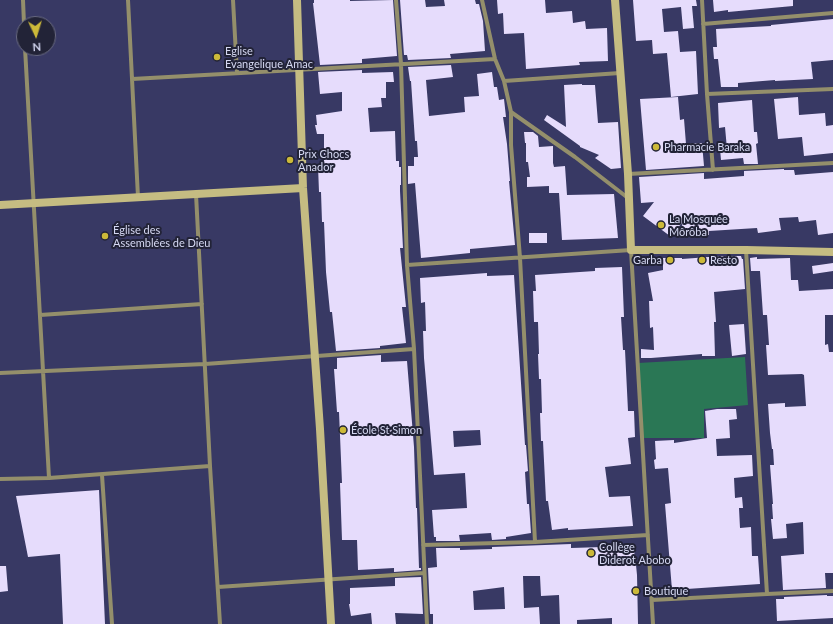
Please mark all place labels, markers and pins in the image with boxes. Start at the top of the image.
place label: Eglise Evangelique Amac [225,44,313,70]
marker: Eglise Evangelique Amac [212,52,222,62]
place label: Pharmacie Baraka [664,140,750,154]
marker: Pharmacie Baraka [651,142,661,152]
place label: Prix Chocs Anador [298,147,349,173]
marker: Prix Chocs Anador [285,155,295,165]
place label: La Mosquée Môrôba [669,212,728,238]
marker: La Mosquée Môrôba [656,220,666,230]
place label: Église des Assemblées de Dieu [113,223,210,249]
marker: Église des Assemblées de Dieu [100,231,110,241]
place label: Garba [633,253,662,267]
place label: Resto [710,253,737,267]
marker: Garba [665,255,675,265]
marker: Resto [697,255,707,265]
place label: École St Simon [351,423,422,437]
marker: École St Simon [338,425,348,435]
place label: Collège Diderot Abobo [599,540,671,566]
marker: Collège Diderot Abobo [586,548,596,558]
place label: Boutique [644,584,688,598]
marker: Boutique [631,586,641,596]

